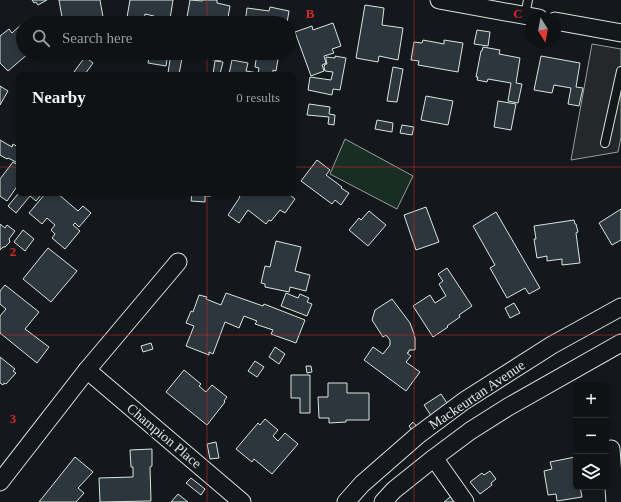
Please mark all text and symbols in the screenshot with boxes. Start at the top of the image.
text: B [306,6,315,21]
text: C [513,6,523,21]
north arrow [525,12,561,48]
search box [16,16,296,60]
icon: search [30,27,52,49]
text: Search here [62,30,132,46]
text: Nearby [32,88,86,107]
text: 0 results [236,90,280,105]
text: 2 [10,244,16,259]
street label: Mackeurtan Avenue [426,357,528,433]
map controls [573,382,609,490]
button: + [573,382,609,418]
street label: Champion Place [124,401,204,471]
text: 3 [10,411,17,426]
button: − [573,418,609,454]
button: layers [573,454,609,490]

